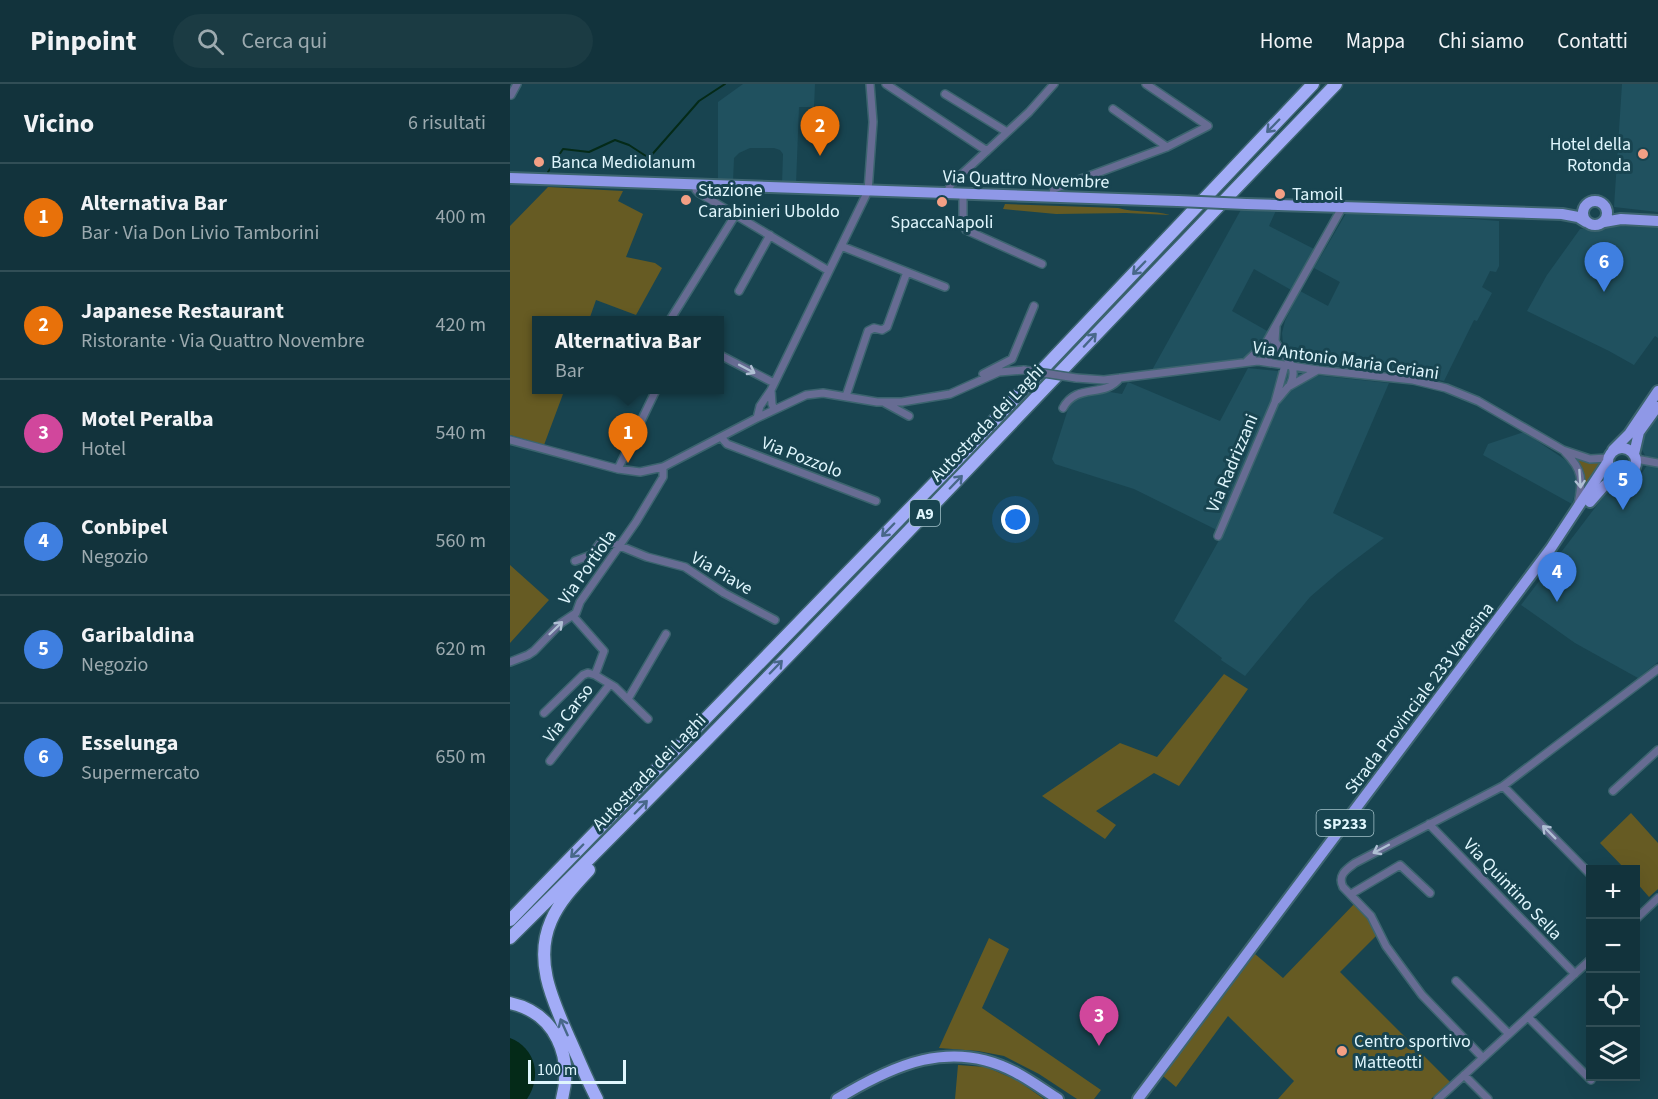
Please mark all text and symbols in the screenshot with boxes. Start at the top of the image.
search box [173,14,593,68]
text: Pinpoint [30,21,137,61]
icon: search [194,25,227,58]
text: Cerca qui [242,25,327,57]
text: Home [1260,26,1313,56]
text: Mappa [1346,26,1405,56]
text: Chi siamo [1438,26,1524,56]
text: Contatti [1557,26,1628,56]
text: Vicino [24,105,94,142]
pin: 2 [800,106,840,156]
text: 6 risultati [408,109,486,137]
one-way arrow [1266,119,1280,134]
place label: Hotel della Rotonda [1550,132,1631,178]
marker: Hotel della Rotonda [1636,147,1650,161]
place label: Banca Mediolanum [551,150,696,175]
marker: Banca Mediolanum [532,155,546,169]
street label: Via Quattro Novembre [942,164,1110,195]
place label: Stazione Carabinieri Uboldo [698,178,840,224]
place label: Tamoil [1292,182,1343,207]
text: Alternativa Bar [81,187,227,219]
marker: Tamoil [1273,187,1287,201]
marker: Stazione Carabinieri Uboldo [679,193,693,207]
marker: SpaccaNapoli [935,195,949,209]
text: 1 [38,203,49,231]
text: 400 m [436,203,486,231]
place label: SpaccaNapoli [891,210,993,235]
text: Bar · Via Don Livio Tamborini [81,219,319,247]
pin: 6 [1584,242,1624,292]
one-way arrow [1131,260,1146,275]
text: Japanese Restaurant [81,295,284,327]
text: 2 [38,311,49,339]
text: 420 m [436,311,486,339]
popup [532,316,724,394]
text: Alternativa Bar [555,325,701,357]
text: Ristorante · Via Quattro Novembre [81,327,365,355]
one-way arrow [1083,333,1097,348]
street label: Via Antonio Maria Ceriani [1251,335,1441,386]
text: Bar [555,357,584,385]
street label: Autostrada dei Laghi [925,359,1050,487]
one-way arrow [737,364,755,375]
text: Motel Peralba [81,403,214,435]
street label: Via Radrizzani [1201,410,1264,516]
pin: 1 [608,414,648,463]
text: 3 [38,419,49,447]
text: 540 m [436,419,486,447]
street label: Via Pozzolo [758,431,846,484]
text: Hotel [81,435,126,463]
pin: 5 [1604,460,1642,510]
one-way arrow [1575,469,1586,488]
one-way arrow [948,474,963,489]
road number: A9 [910,500,940,526]
your location [1001,505,1030,534]
text: Conbipel [81,511,168,543]
one-way arrow [881,523,895,538]
street label: Via Portiola [552,525,622,610]
text: 4 [38,527,49,555]
text: 560 m [436,527,486,555]
text: Negozio [81,543,148,571]
street label: Via Piave [686,546,757,601]
pin: 4 [1538,552,1576,602]
street label: Strada Provinciale 233 Varesina [1339,597,1500,799]
text: Garibaldina [81,619,195,651]
one-way arrow [549,621,564,636]
text: 5 [38,635,49,663]
text: 620 m [436,635,486,663]
text: Negozio [81,651,148,679]
one-way arrow [769,660,784,675]
street label: Via Carso [537,678,600,748]
street label: Autostrada dei Laghi [587,708,712,836]
text: Esselunga [81,727,178,759]
text: 6 [38,743,49,771]
text: 650 m [436,743,486,771]
text: Supermercato [81,759,200,787]
one-way arrow [633,800,648,815]
road number: SP233 [1316,810,1374,836]
one-way arrow [1542,825,1557,840]
street label: Via Quintino Sella [1457,833,1568,946]
one-way arrow [570,844,584,859]
one-way arrow [1373,844,1391,856]
map controls [1586,865,1640,1081]
button: + [1586,865,1640,919]
button: − [1586,919,1640,973]
button: locate [1586,973,1640,1027]
pin: 3 [1080,996,1118,1046]
one-way arrow [558,1018,569,1036]
button: layers [1586,1027,1640,1081]
place label: Centro sportivo Matteotti [1354,1029,1471,1075]
marker: Centro sportivo Matteotti [1335,1044,1349,1058]
scale bar [528,1057,626,1084]
text: 100 m [537,1059,577,1081]

